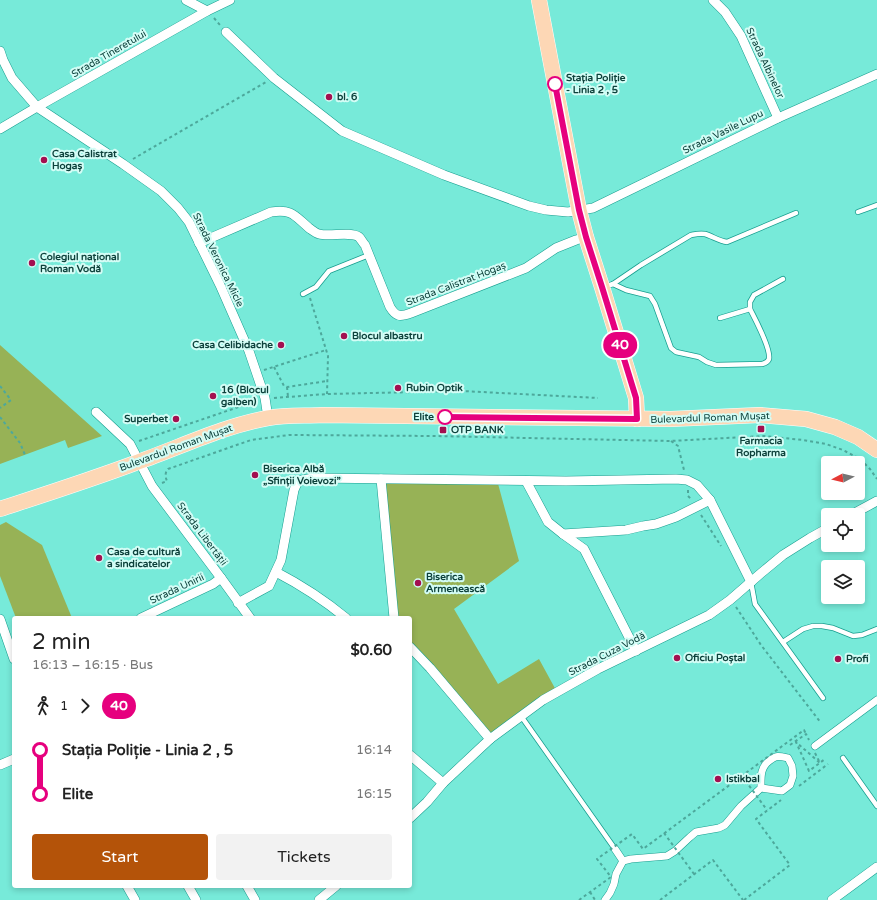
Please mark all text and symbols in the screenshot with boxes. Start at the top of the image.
street label: Strada Albinelor [743,26,787,100]
street label: Strada Tineretului [69,28,149,80]
place label: Stația Poliție - Linia 2 , 5 [566,72,626,96]
marker: Stația Poliție - Linia 2 , 5 [547,76,563,92]
place label: bl. 6 [337,91,358,103]
marker: bl. 6 [324,92,334,102]
street label: Strada Vasile Lupu [681,107,765,157]
place label: Casa Calistrat Hogaș [52,148,117,172]
marker: Casa Calistrat Hogaș [39,155,49,165]
street label: Strada Veronica Micle [190,211,246,309]
place label: Colegiul național Roman Vodă [40,251,119,275]
marker: Colegiul național Roman Vodă [27,258,37,268]
street label: Strada Calistrat Hogaș [404,259,508,309]
place label: Blocul albastru [352,330,422,342]
marker: Blocul albastru [339,331,349,341]
line badge: 40 [602,332,638,358]
text: 40 [611,336,629,353]
place label: Casa Celibidache [192,339,273,351]
marker: Casa Celibidache [276,340,286,350]
place label: Rubin Optik [406,382,463,394]
marker: Rubin Optik [393,383,403,393]
place label: 16 (Blocul galben) [221,384,269,408]
marker: 16 (Blocul galben) [208,391,218,401]
marker: Elite [437,409,453,425]
street label: Bulevardul Roman Mușat [650,410,770,426]
place label: Elite [413,411,434,423]
place label: Superbet [124,413,168,425]
marker: Superbet [171,414,181,424]
street label: Bulevardul Roman Mușat [118,422,234,474]
place label: OTP BANK [451,424,504,436]
marker: Farmacia Ropharma [756,424,766,434]
marker: OTP BANK [438,425,448,435]
place label: Farmacia Ropharma [736,435,786,459]
north arrow [821,456,865,500]
map controls [821,456,865,604]
place label: Biserica Albă „Sfinții Voievozi” [263,463,341,487]
marker: Biserica Albă „Sfinții Voievozi” [250,470,260,480]
street label: Strada Libertății [174,500,230,568]
button: locate [821,508,865,552]
place label: Casa de cultură a sindicatelor [107,546,181,570]
marker: Casa de cultură a sindicatelor [94,553,104,563]
button: layers [821,560,865,604]
street label: Strada Unirii [148,571,206,607]
place label: Biserica Armenească [426,571,486,595]
marker: Biserica Armenească [413,578,423,588]
text: 2 min [32,629,91,655]
street label: Strada Cuza Vodă [567,630,647,678]
text: $0.60 [351,641,392,659]
place label: Oficiu Poștal [685,652,745,664]
marker: Oficiu Poștal [672,653,682,663]
place label: Profi [846,653,869,665]
marker: Profi [833,654,843,664]
text: 16:13 – 16:15 · Bus [32,657,153,673]
icon: walk [32,695,54,717]
icon: forward [74,695,96,717]
text: 40 [110,697,128,714]
text: 1 [60,698,68,714]
text: Stația Poliție - Linia 2 , 5 [62,741,233,759]
text: 16:14 [356,742,392,758]
place label: Istikbal [726,773,760,785]
marker: Istikbal [713,774,723,784]
text: Elite [62,785,93,803]
text: 16:15 [356,786,392,802]
button: Start [32,834,208,880]
button: Tickets [216,834,392,880]

